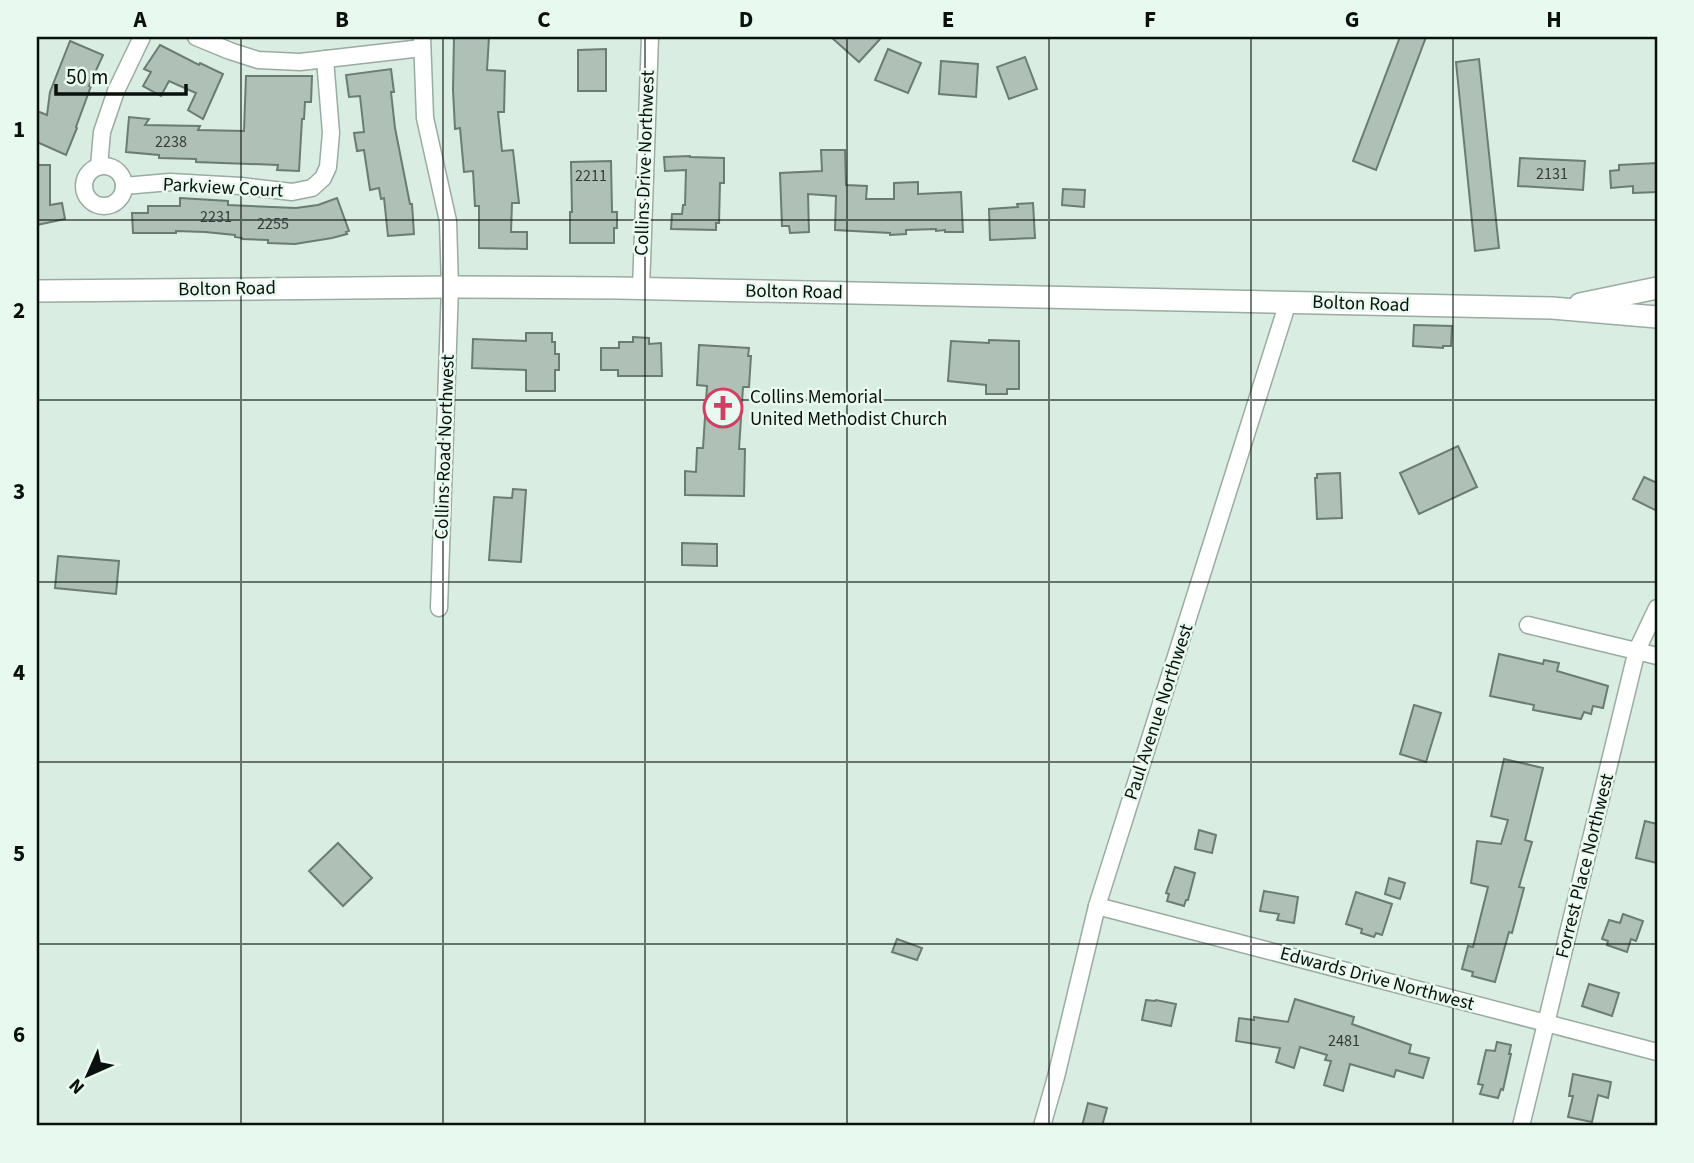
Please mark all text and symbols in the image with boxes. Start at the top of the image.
text: A [132,3,147,36]
text: B [335,3,349,36]
text: C [537,3,551,36]
text: D [739,3,753,36]
text: E [942,3,954,36]
text: F [1144,3,1156,36]
text: G [1345,3,1359,36]
text: H [1546,3,1562,36]
scale bar [56,52,186,96]
text: 50 m [66,62,108,92]
street label: Collins Drive Northwest [628,69,662,256]
text: 1 [13,113,25,146]
house number: 2238 [155,131,187,153]
house number: 2131 [1536,163,1568,185]
house number: 2211 [575,165,607,187]
street label: Parkview Court [162,171,284,205]
house number: 2231 [200,206,232,228]
house number: 2255 [257,213,289,235]
street label: Bolton Road [178,275,276,303]
street label: Bolton Road [745,278,843,306]
street label: Bolton Road [1312,289,1410,319]
text: 2 [13,294,25,327]
street label: Collins Road Northwest [428,353,462,540]
place label: Collins Memorial United Methodist Church [750,384,947,433]
church icon: Collins Memorial United Methodist Church [702,387,744,429]
text: 3 [13,475,25,508]
street label: Paul Avenue Northwest [1118,620,1200,804]
text: 4 [13,656,25,689]
street label: Forrest Place Northwest [1549,770,1621,961]
text: 5 [13,837,25,870]
street label: Edwards Drive Northwest [1277,940,1478,1018]
text: 6 [13,1018,25,1051]
house number: 2481 [1328,1030,1360,1052]
north arrow [52,1040,122,1110]
text: N [63,1072,91,1100]

